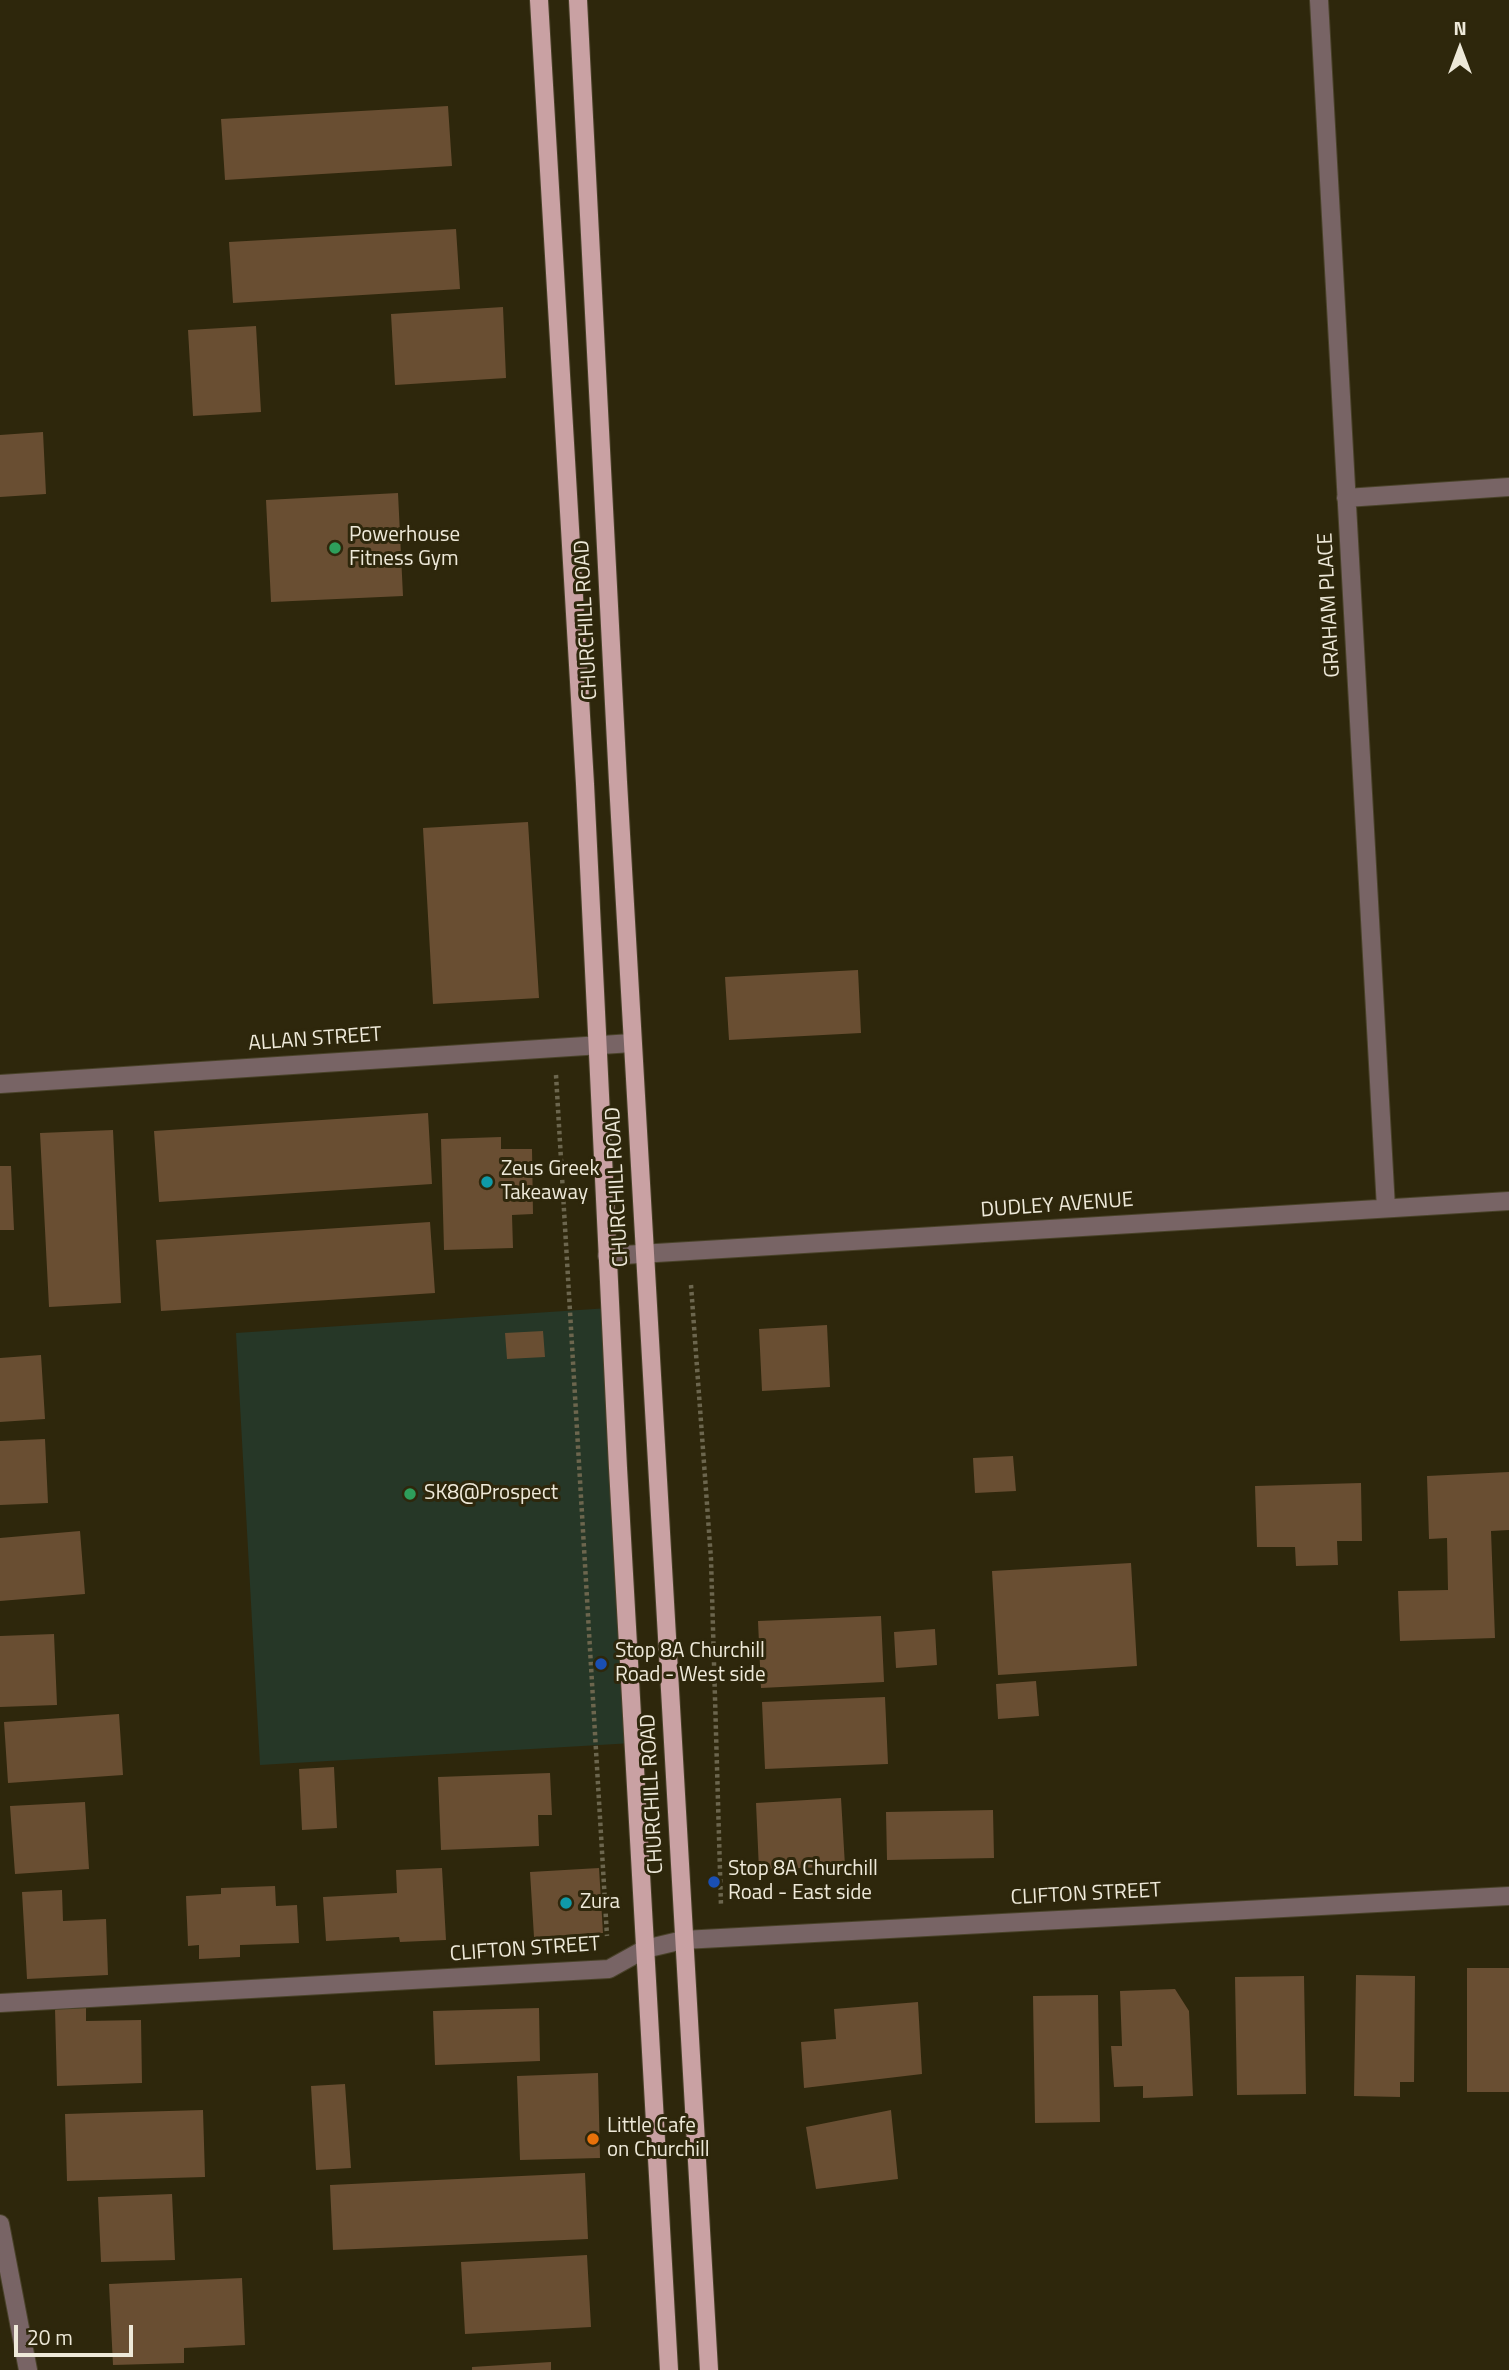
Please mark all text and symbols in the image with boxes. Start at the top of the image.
text: N [1453,13,1467,42]
north arrow [1425,14,1495,84]
place label: Powerhouse Fitness Gym [349,523,460,573]
street label: GRAHAM PLACE [1314,532,1346,678]
street label: CHURCHILL ROAD [570,539,604,701]
marker: Powerhouse Fitness Gym [327,540,343,556]
street label: ALLAN STREET [247,1023,383,1057]
street label: CHURCHILL ROAD [601,1106,635,1268]
place label: Zeus Greek Takeaway [501,1157,599,1207]
marker: Zeus Greek Takeaway [479,1174,495,1190]
street label: DUDLEY AVENUE [980,1188,1134,1224]
place label: SK8@Prospect [424,1481,558,1507]
marker: SK8@Prospect [402,1486,418,1502]
place label: Stop 8A Churchill Road - West side [615,1639,766,1689]
marker: Stop 8A Churchill Road - West side [593,1656,609,1672]
street label: CHURCHILL ROAD [636,1713,670,1875]
place label: Stop 8A Churchill Road - East side [728,1857,878,1907]
marker: Stop 8A Churchill Road - East side [706,1874,722,1890]
street label: CLIFTON STREET [1010,1878,1162,1912]
place label: Zura [580,1890,620,1916]
marker: Zura [558,1895,574,1911]
street label: CLIFTON STREET [449,1932,601,1968]
place label: Little Cafe on Churchill [607,2114,710,2164]
marker: Little Cafe on Churchill [585,2131,601,2147]
scale bar [18,2310,136,2354]
text: 20 m [27,2321,73,2353]

